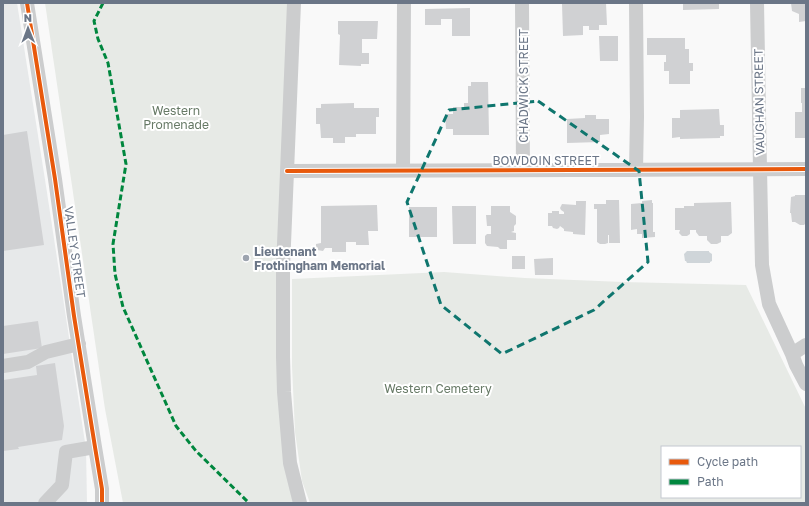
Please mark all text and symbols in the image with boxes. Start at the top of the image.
north arrow [8,8,48,48]
text: N [24,11,32,24]
street label: CHADWICK STREET [516,29,531,143]
street label: VAUGHAN STREET [751,48,767,155]
park label: Western Promenade [143,103,209,132]
street label: BOWDOIN STREET [493,153,600,168]
street label: VALLEY STREET [61,205,89,299]
place label: Lieutenant Frothingham Memorial [254,244,385,273]
marker: Lieutenant Frothingham Memorial [241,253,251,263]
park label: Western Cemetery [384,381,492,396]
legend [661,446,801,498]
text: Cycle path [697,454,758,469]
text: Path [697,474,724,489]

